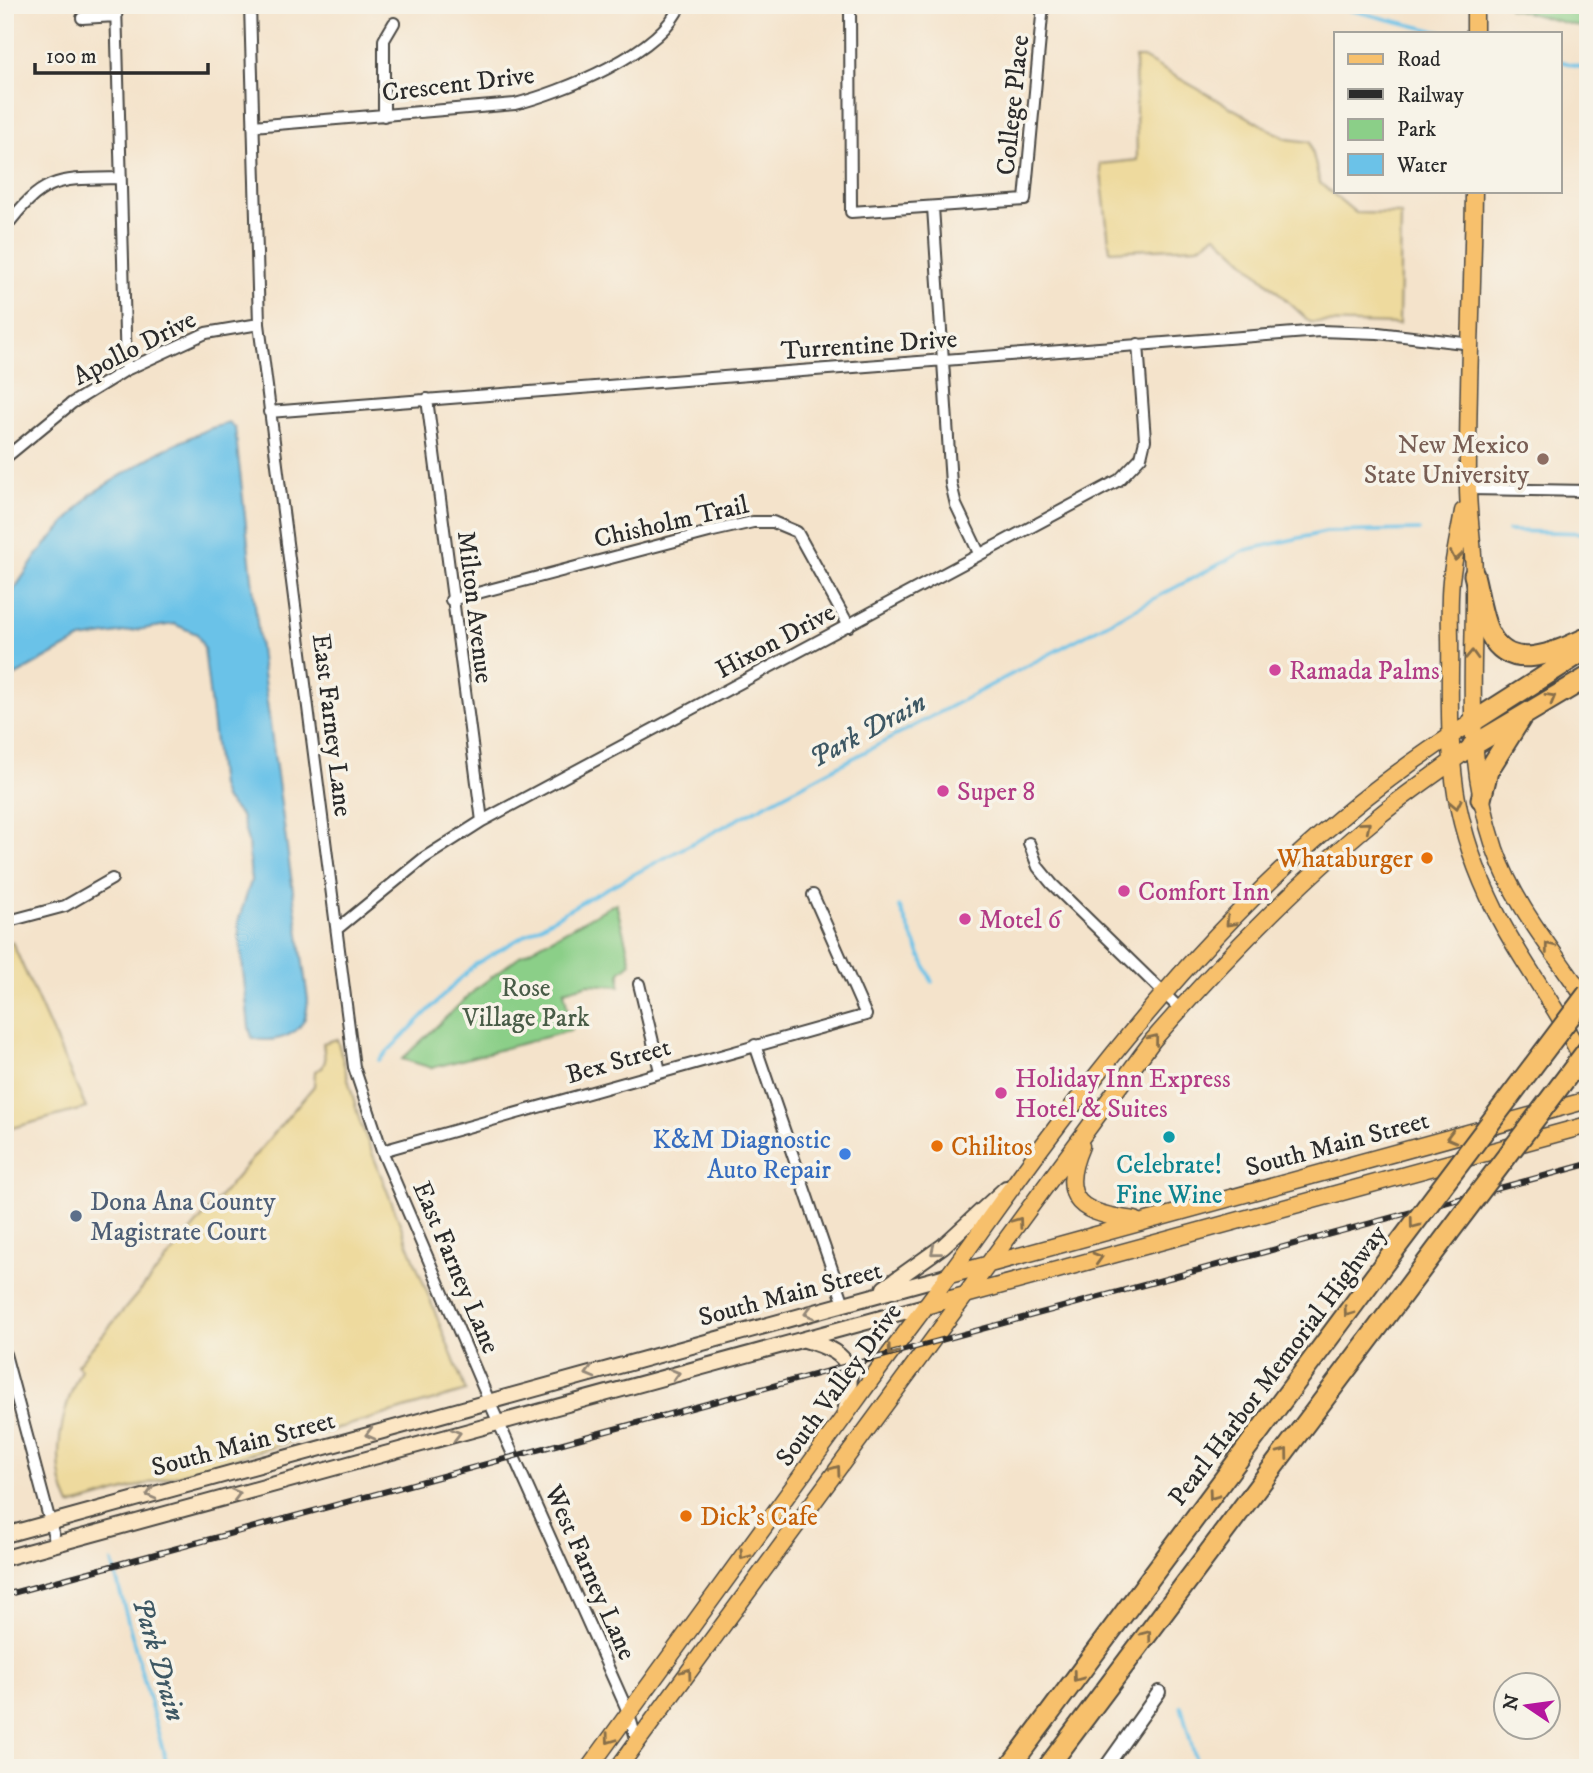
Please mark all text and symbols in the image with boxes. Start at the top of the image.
scale bar [35,32,208,76]
legend [1334,32,1562,192]
street label: College Place [990,33,1037,177]
text: 100 m [46,44,97,70]
text: Road [1397,47,1441,73]
street label: Crescent Drive [380,59,536,110]
text: Railway [1397,83,1465,109]
text: Park [1397,117,1437,143]
text: Water [1396,153,1447,179]
street label: Apollo Drive [68,303,202,393]
street label: Turrentine Drive [780,323,958,368]
place label: New Mexico State University [1364,429,1530,492]
marker: New Mexico State University [1535,451,1551,467]
street label: Chisholm Trail [591,489,752,556]
street label: Milton Avenue [449,529,500,685]
one-way arrow [1449,550,1464,562]
street label: Hixon Drive [710,596,841,687]
street label: East Farney Lane [304,632,359,819]
one-way arrow [1464,649,1480,659]
place label: Ramada Palms [1289,655,1440,688]
marker: Ramada Palms [1267,662,1283,678]
water label: Park Drain [803,685,932,776]
one-way arrow [1543,693,1556,706]
place label: Super 8 [957,776,1035,809]
marker: Super 8 [935,783,951,799]
one-way arrow [1448,798,1463,810]
one-way arrow [1358,822,1371,834]
place label: Whataburger [1276,843,1413,876]
marker: Whataburger [1419,850,1435,866]
place label: Comfort Inn [1138,876,1270,909]
marker: Comfort Inn [1116,883,1132,899]
place label: Motel 6 [979,904,1063,937]
marker: Motel 6 [957,911,973,927]
one-way arrow [1226,914,1239,927]
one-way arrow [1544,942,1557,954]
park label: Rose Village Park [461,972,590,1035]
street label: Bex Street [562,1031,674,1092]
one-way arrow [1146,1035,1158,1048]
place label: Holiday Inn Express Hotel & Suites [1015,1063,1231,1126]
marker: Holiday Inn Express Hotel & Suites [993,1085,1009,1101]
street label: South Main Street [1242,1104,1433,1185]
place label: K&M Diagnostic Auto Repair [653,1124,831,1187]
marker: Celebrate! Fine Wine [1161,1129,1177,1145]
one-way arrow [1445,1129,1457,1143]
place label: Chilitos [951,1131,1033,1164]
marker: Chilitos [929,1138,945,1154]
marker: K&M Diagnostic Auto Repair [837,1146,853,1162]
place label: Celebrate! Fine Wine [1115,1149,1223,1212]
street label: East Farney Lane [404,1176,507,1359]
place label: Dona Ana County Magistrate Court [90,1186,276,1249]
marker: Dona Ana County Magistrate Court [68,1208,84,1224]
one-way arrow [1410,1216,1422,1229]
one-way arrow [1010,1217,1022,1230]
street label: Pearl Harbor Memorial Highway [1162,1218,1395,1513]
one-way arrow [931,1243,943,1256]
one-way arrow [1092,1251,1104,1266]
street label: South Main Street [695,1254,886,1335]
street label: South Valley Drive [769,1297,910,1473]
one-way arrow [1344,1304,1357,1317]
one-way arrow [803,1305,815,1320]
one-way arrow [887,1343,900,1356]
one-way arrow [584,1365,596,1379]
one-way arrow [669,1368,681,1382]
street label: South Main Street [148,1404,339,1485]
one-way arrow [365,1425,377,1440]
one-way arrow [450,1427,462,1442]
one-way arrow [1275,1448,1288,1461]
one-way arrow [827,1465,840,1477]
street label: West Farney Lane [536,1479,643,1665]
one-way arrow [145,1486,157,1501]
one-way arrow [1209,1487,1221,1500]
one-way arrow [230,1488,242,1502]
place label: Dick's Cafe [700,1501,818,1534]
marker: Dick's Cafe [678,1508,694,1524]
one-way arrow [739,1547,752,1560]
water label: Park Drain [124,1593,193,1726]
one-way arrow [1139,1630,1151,1642]
one-way arrow [679,1669,692,1681]
one-way arrow [1073,1669,1085,1682]
north arrow [1492,1672,1562,1742]
text: N [1499,1692,1525,1713]
one-way arrow [606,1731,618,1744]

